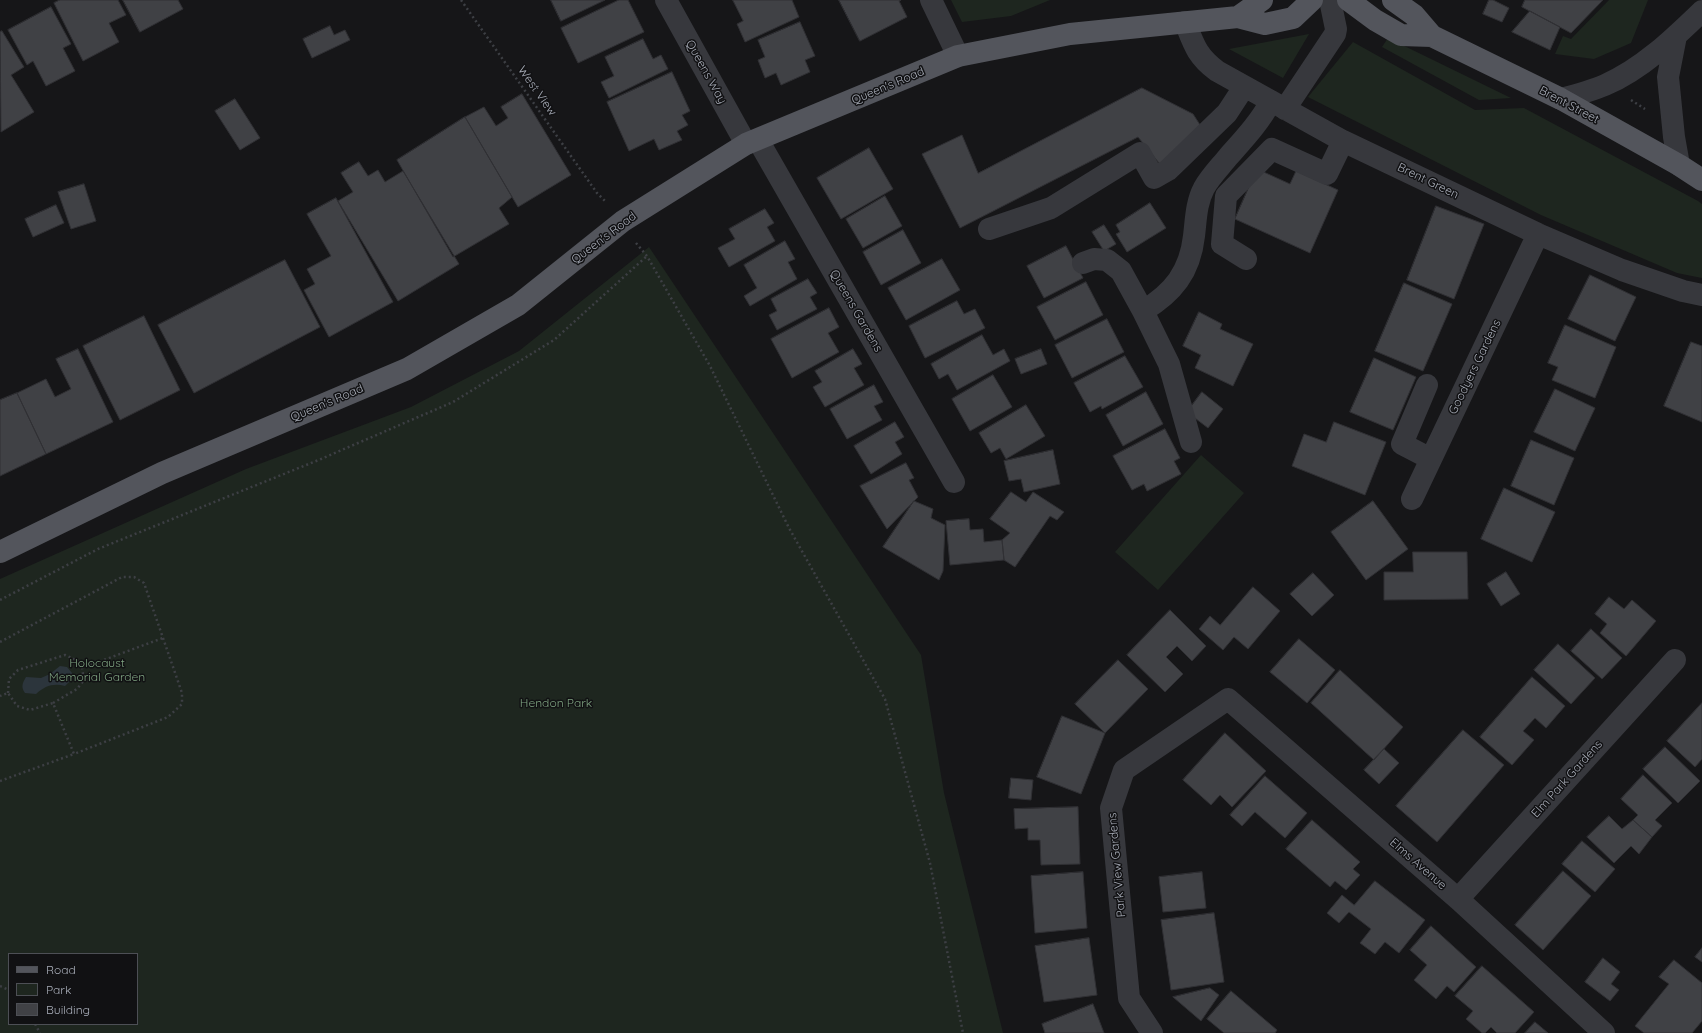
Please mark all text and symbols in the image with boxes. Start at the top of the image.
street label: Queens Way [682,37,730,107]
street label: West View [515,63,559,119]
street label: Queen's Road [849,64,927,108]
street label: Brent Street [1536,83,1602,127]
street label: Brent Green [1395,160,1461,202]
street label: Queen's Road [569,209,639,267]
street label: Queens Gardens [827,267,885,355]
street label: Goodyers Gardens [1446,317,1504,417]
street label: Queen's Road [288,381,366,425]
park label: Holocaust Memorial Garden [49,656,145,684]
park label: Hendon Park [520,696,592,710]
street label: Elm Park Gardens [1528,737,1606,821]
street label: Park View Gardens [1105,812,1129,918]
street label: Elms Avenue [1387,835,1449,893]
legend [8,953,138,1025]
text: Road [46,962,76,977]
text: Park [46,982,71,997]
text: Building [46,1002,90,1017]

